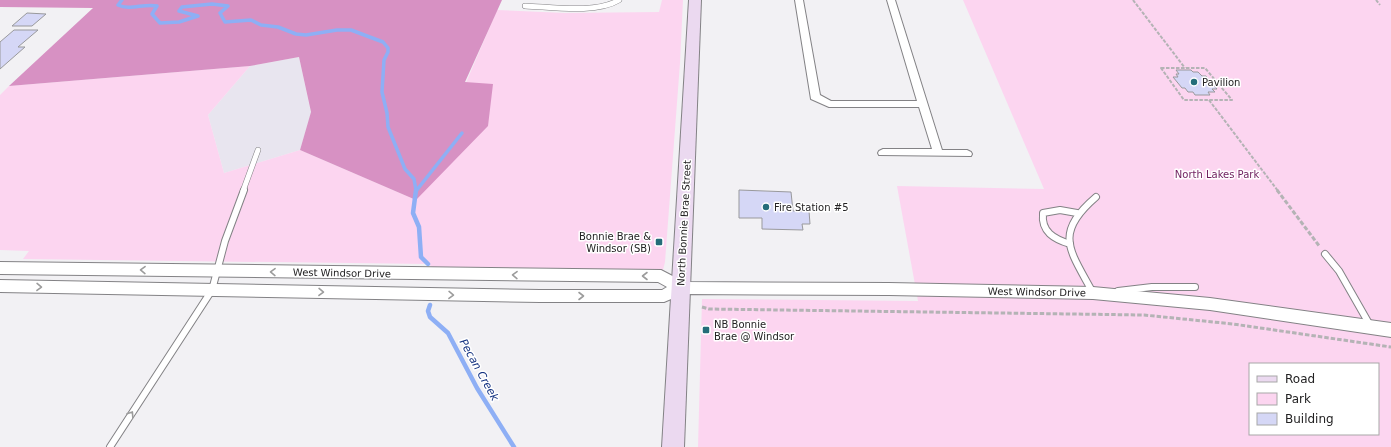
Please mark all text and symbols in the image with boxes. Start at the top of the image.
marker: Pavilion [1189,77,1199,87]
place label: Pavilion [1202,77,1240,88]
street label: North Bonnie Brae Street [675,160,693,286]
park label: North Lakes Park [1175,169,1259,180]
marker: Fire Station #5 [761,202,771,212]
place label: Fire Station #5 [774,202,849,213]
place label: Bonnie Brae & Windsor (SB) [579,231,651,254]
marker: Bonnie Brae & Windsor (SB) [654,237,664,247]
one-way arrow [140,266,146,274]
street label: West Windsor Drive [293,267,391,279]
one-way arrow [270,268,276,276]
one-way arrow [512,271,518,279]
one-way arrow [642,272,648,280]
one-way arrow [36,283,42,291]
street label: West Windsor Drive [988,286,1086,298]
one-way arrow [318,288,324,296]
one-way arrow [448,290,454,299]
one-way arrow [578,292,584,300]
place label: NB Bonnie Brae @ Windsor [714,319,795,342]
marker: NB Bonnie Brae @ Windsor [701,325,711,335]
water label: Pecan Creek [457,337,502,404]
legend [1249,363,1379,435]
text: Road [1285,372,1315,386]
text: Park [1285,392,1311,406]
one-way arrow [126,411,134,418]
text: Building [1285,412,1334,426]

